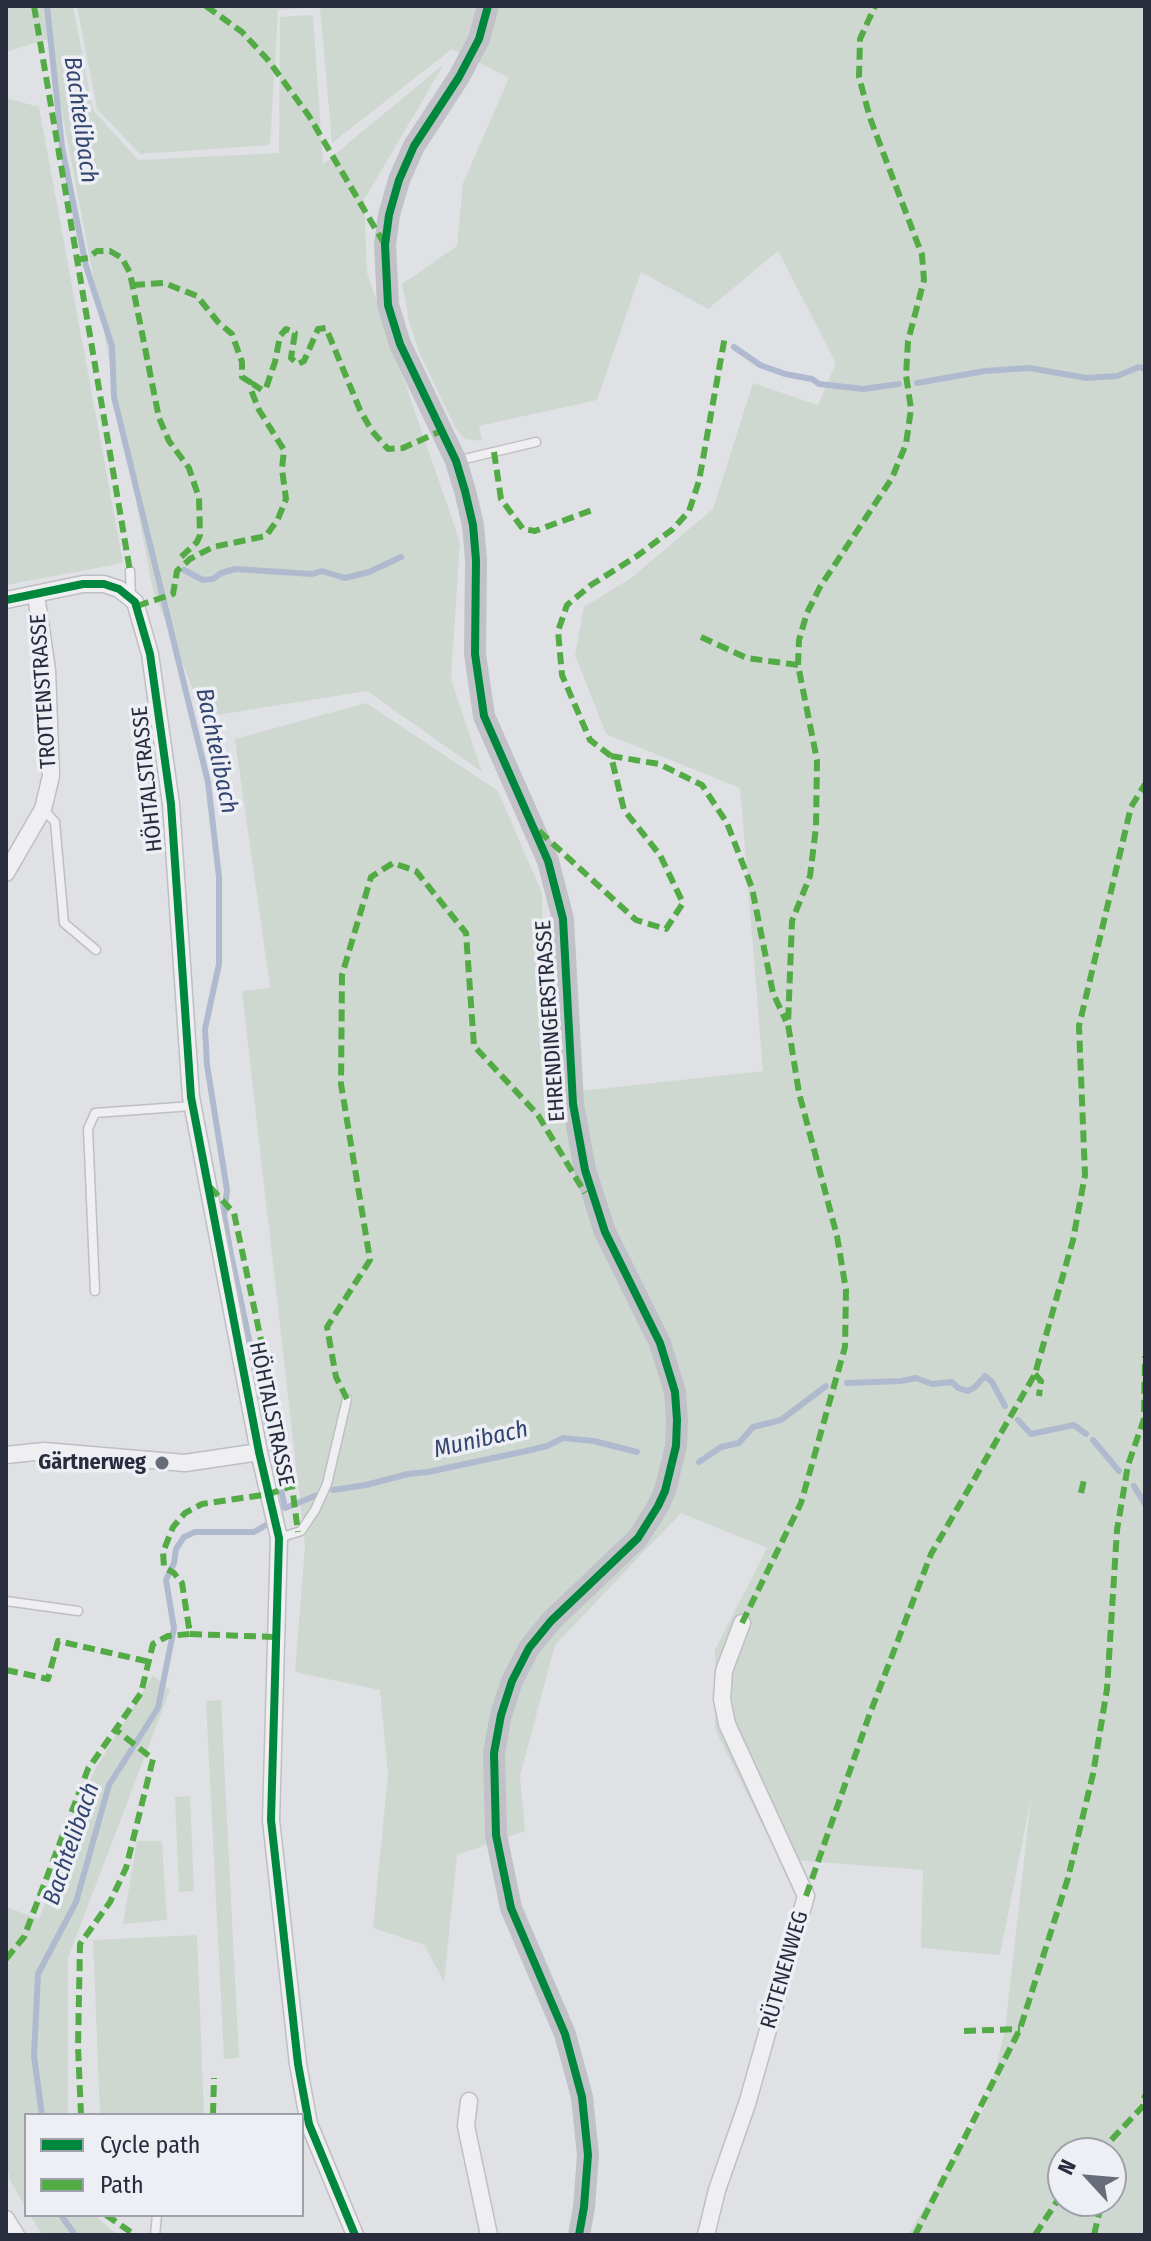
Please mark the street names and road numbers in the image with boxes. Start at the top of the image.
street label: TROTTENSTRASSE [25,613,63,769]
street label: HÖHTALSTRASSE [127,705,169,853]
street label: EHRENDINGERSTRASSE [531,919,571,1123]
street label: HÖHTALSTRASSE [243,1340,299,1488]
street label: RÜTENENWEG [756,1908,814,2032]

